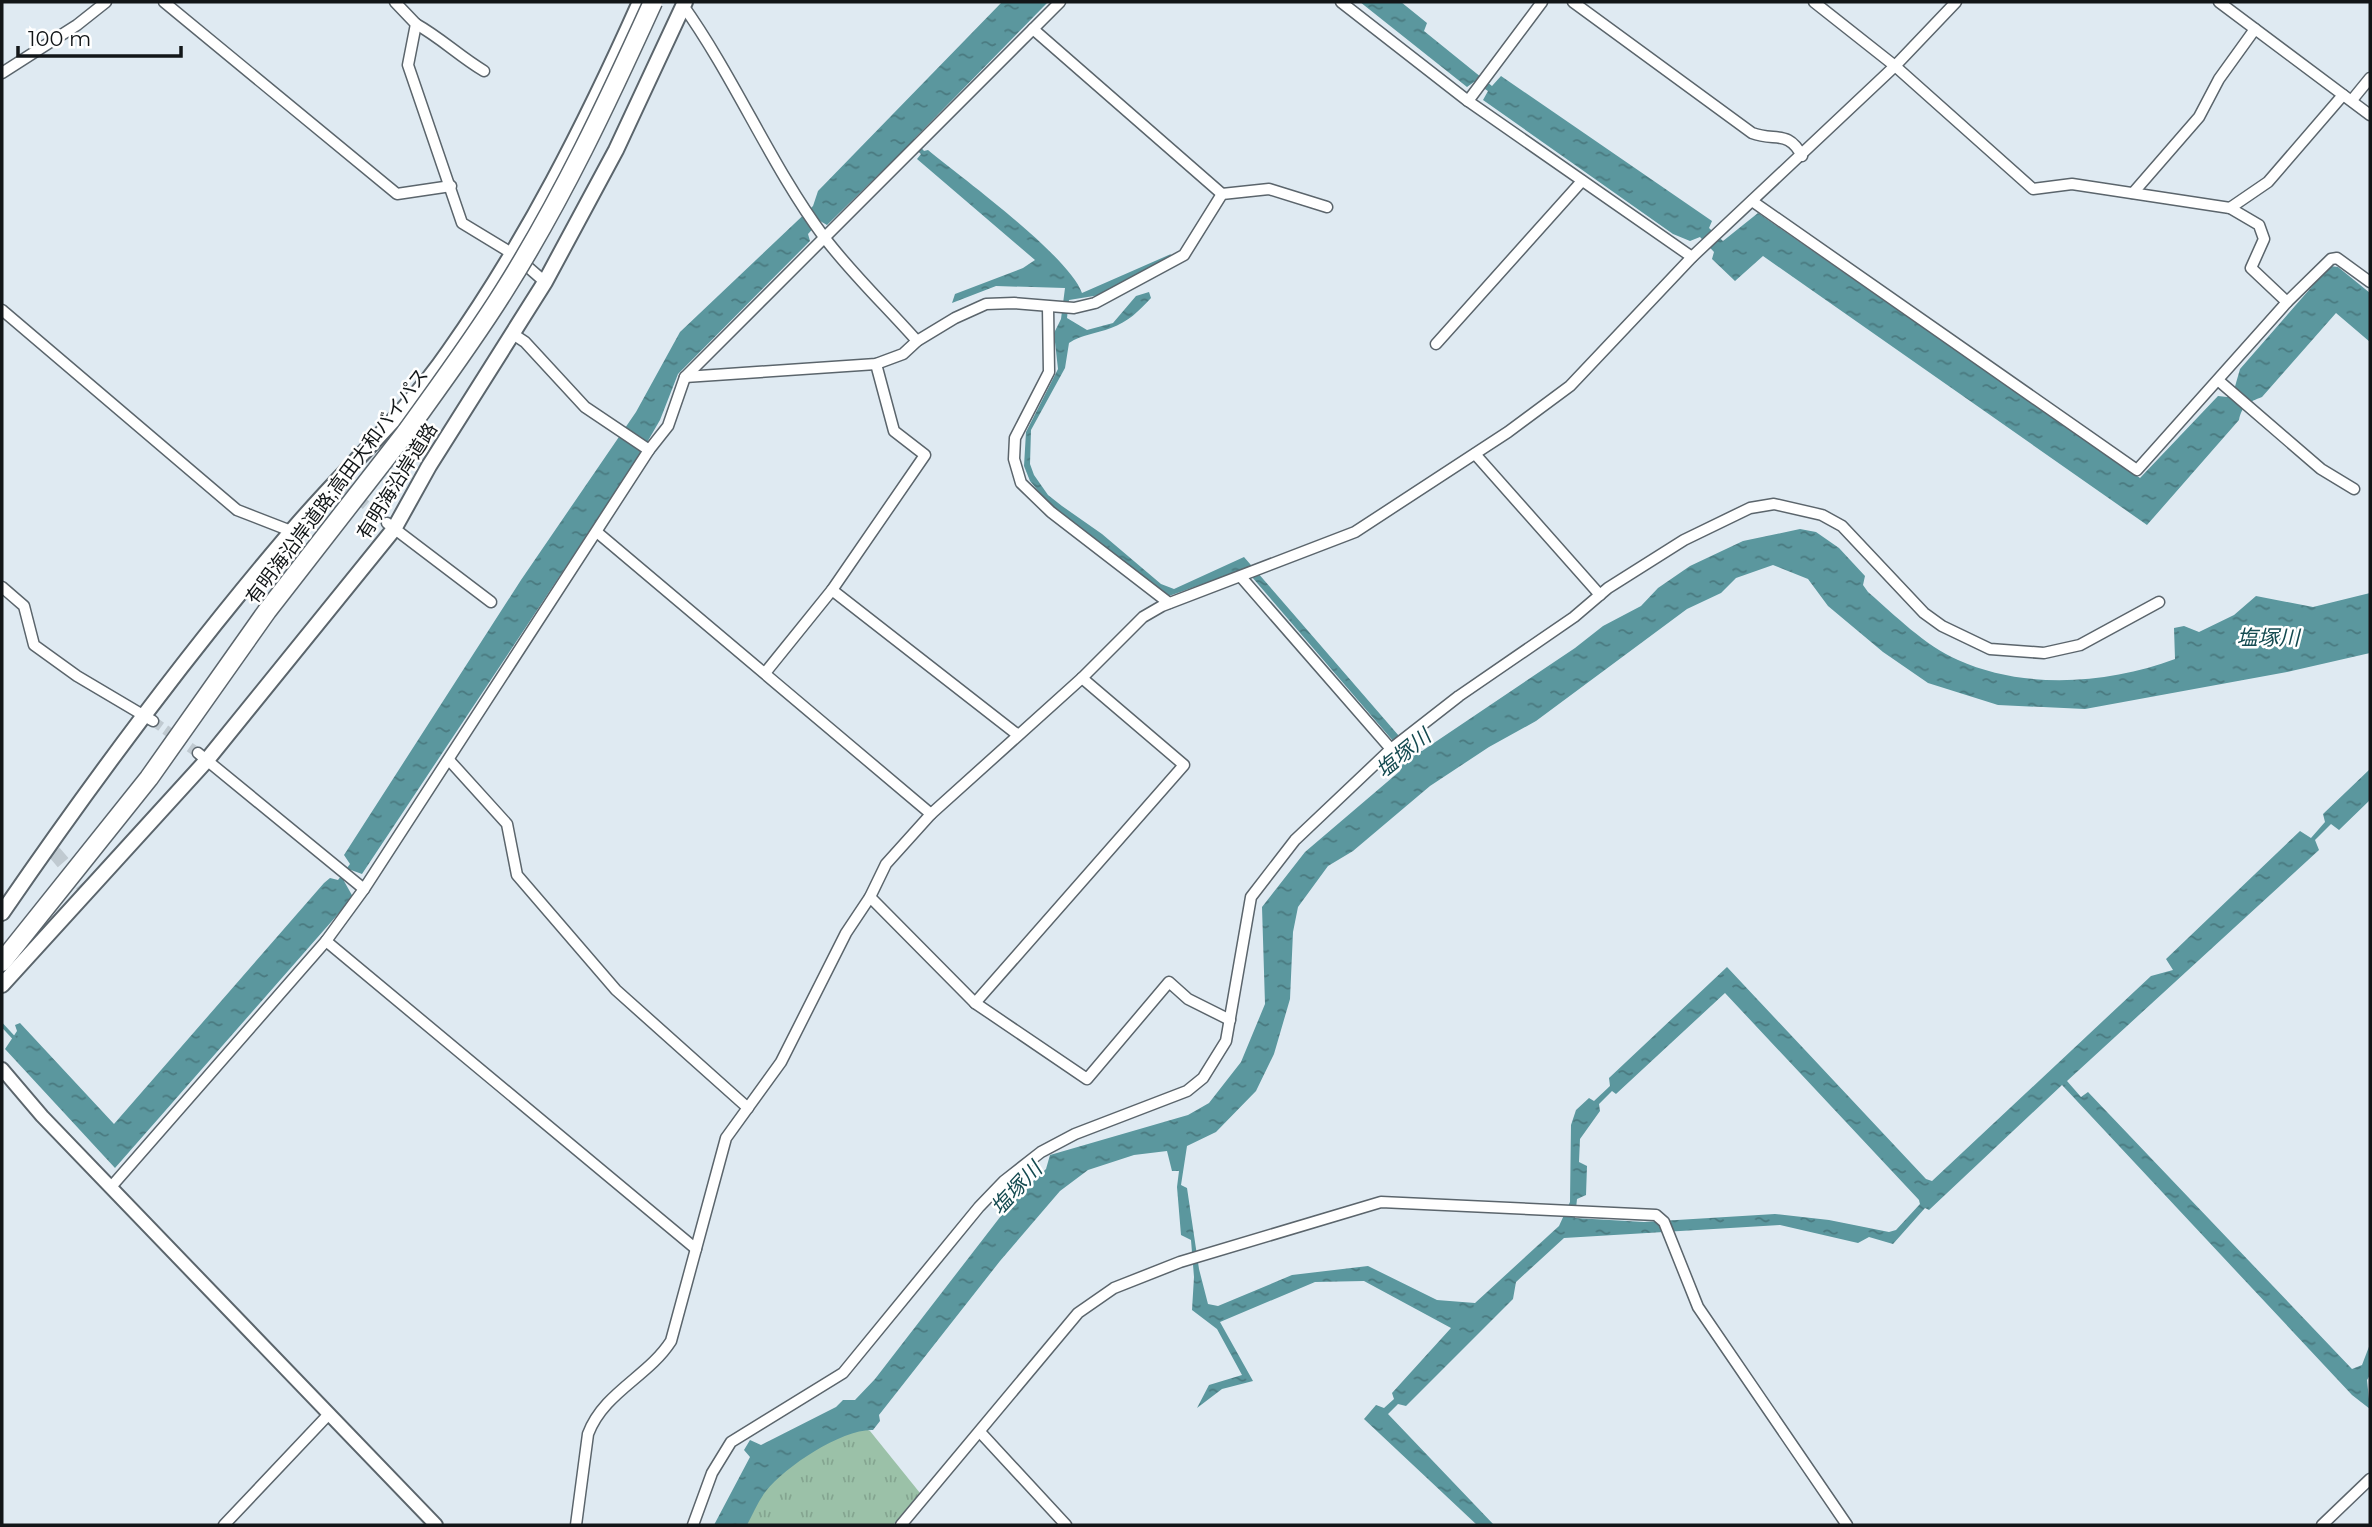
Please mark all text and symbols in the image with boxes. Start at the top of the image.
scale bar [18,14,180,58]
text: 100 m [28,26,91,51]
street label: 有明海沿岸道路;高田大和バイパス [241,364,433,608]
street label: 有明海沿岸道路 [352,419,442,543]
water label: 塩塚川 [2237,625,2301,650]
water label: 塩塚川 [1371,722,1437,783]
water label: 塩塚川 [985,1155,1048,1220]

